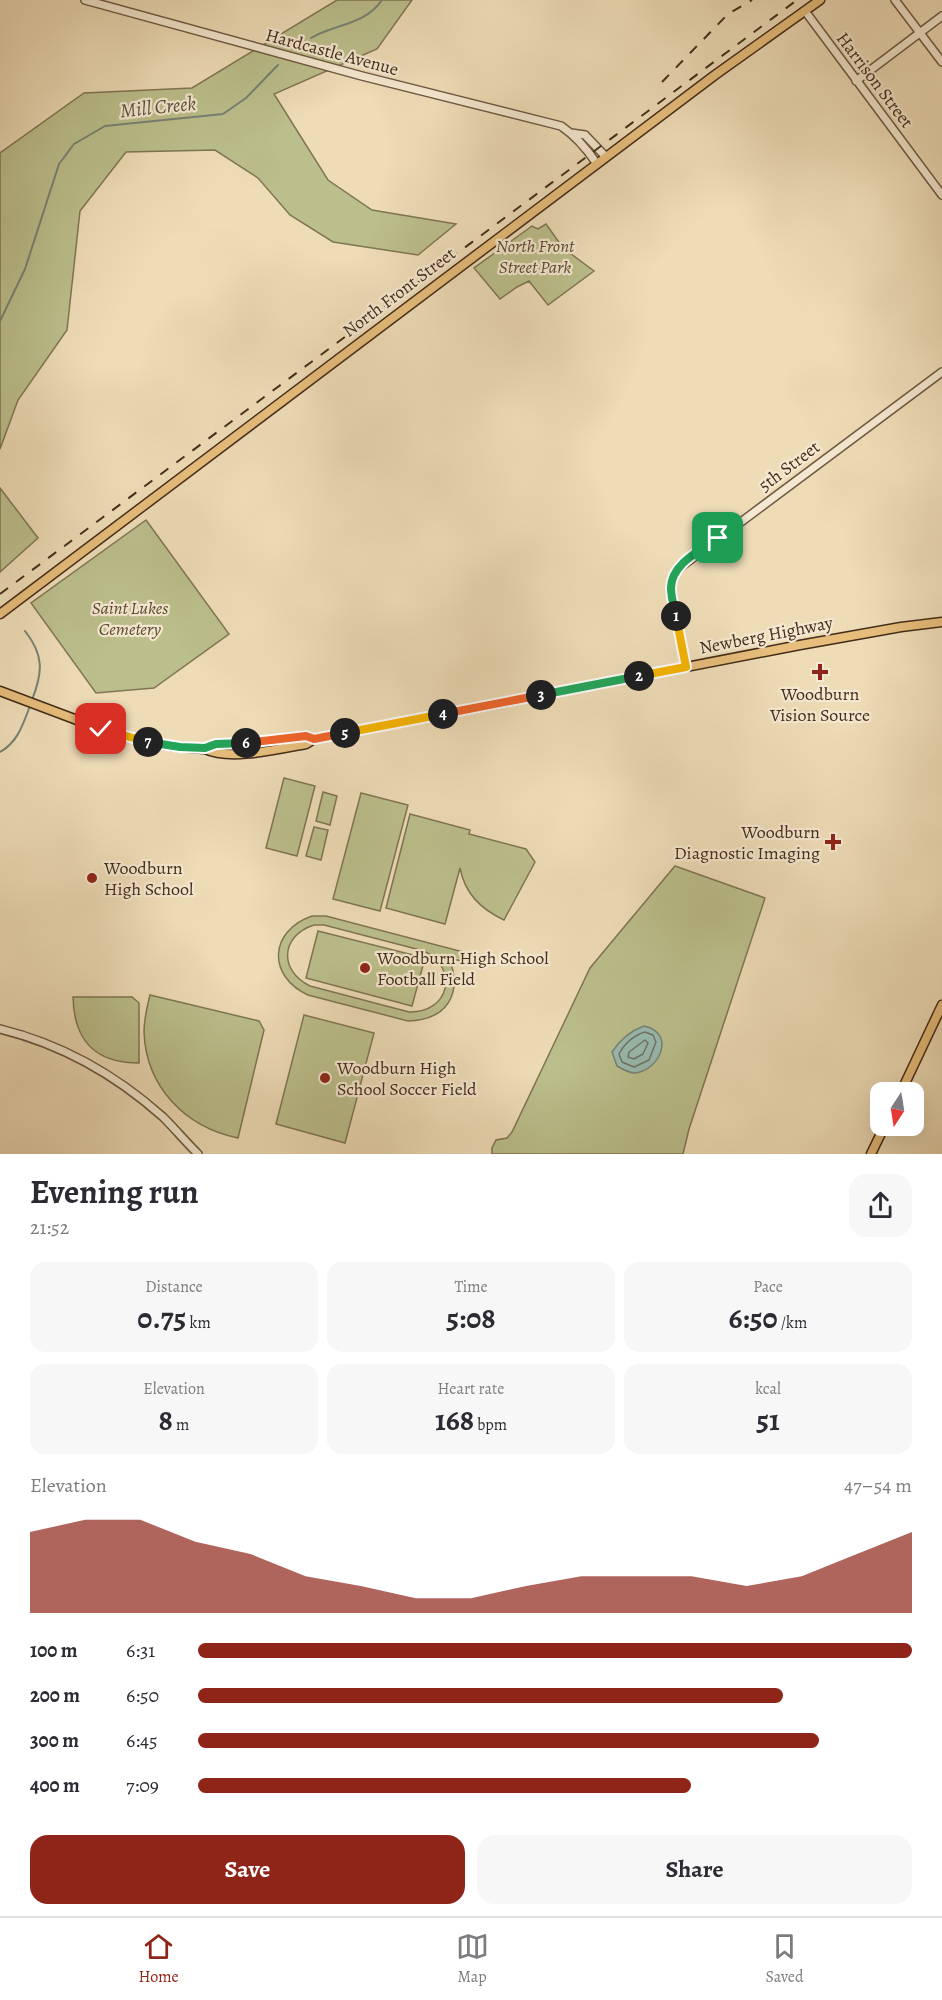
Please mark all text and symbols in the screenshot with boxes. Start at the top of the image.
street label: Hardcastle Avenue [263,23,401,81]
street label: Harrison Street [831,27,919,133]
water label: Mill Creek [119,90,197,124]
park label: North Front Street Park [496,234,575,279]
street label: North Front Street [338,242,460,342]
street label: 5th Street [753,435,825,497]
pin [692,512,743,563]
icon: arrive [701,521,734,554]
park label: Saint Lukes Cemetery [92,596,168,641]
pin: 1 [661,601,691,631]
text: 1 [673,605,679,627]
street label: Newberg Highway [697,610,836,660]
pin: 2 [624,661,654,691]
marker: Woodburn Vision Source [811,663,829,681]
text: 2 [635,665,643,687]
pin: 3 [526,680,556,710]
place label: Woodburn Vision Source [769,682,870,727]
text: 3 [538,684,544,706]
pin: 4 [428,699,458,729]
pin [75,703,126,754]
text: 4 [439,703,447,725]
icon: check [84,712,117,745]
pin: 5 [330,718,360,748]
text: 5 [342,722,348,744]
pin: 7 [133,727,163,757]
pin: 6 [231,728,261,758]
text: 7 [145,731,151,753]
text: 6 [242,732,250,754]
place label: Woodburn Diagnostic Imaging [674,820,820,865]
marker: Woodburn Diagnostic Imaging [824,833,842,851]
place label: Woodburn High School [103,856,194,901]
marker: Woodburn High School [85,871,99,885]
place label: Woodburn High School Football Field [376,946,549,991]
marker: Woodburn High School Football Field [358,961,372,975]
place label: Woodburn High School Soccer Field [336,1056,477,1101]
marker: Woodburn High School Soccer Field [318,1071,332,1085]
north arrow [870,1082,924,1136]
map controls [870,1082,924,1136]
text: Evening run [30,1169,199,1214]
button: share [849,1174,912,1237]
text: 21:52 [30,1214,69,1241]
text: Distance [145,1276,203,1298]
text: Time [454,1276,488,1298]
text: Pace [753,1276,783,1298]
text: 0.75 [137,1298,186,1338]
text: 5:08 [446,1298,496,1338]
text: 6:50 [729,1298,778,1338]
text: km [186,1312,211,1334]
text: /km [778,1312,807,1334]
text: Elevation [143,1378,205,1400]
text: Heart rate [438,1378,504,1400]
text: kcal [755,1378,781,1400]
text: 8 [159,1400,173,1440]
text: 168 [435,1400,474,1440]
text: 51 [756,1400,780,1440]
text: m [173,1414,189,1436]
text: bpm [474,1414,507,1436]
text: Elevation [30,1472,107,1499]
text: 47–54 m [844,1472,912,1499]
text: 100 m [30,1637,78,1664]
text: 6:31 [126,1637,155,1664]
text: 200 m [30,1682,80,1709]
text: 6:50 [126,1682,159,1709]
text: 300 m [30,1727,79,1754]
text: 6:45 [126,1727,158,1754]
text: 400 m [30,1772,80,1799]
text: 7:09 [126,1772,159,1799]
button: Save [30,1835,465,1904]
button: Share [477,1835,912,1904]
tab: Home [138,1930,179,1988]
tab: Map [456,1930,489,1988]
tab: Saved [766,1930,804,1988]

